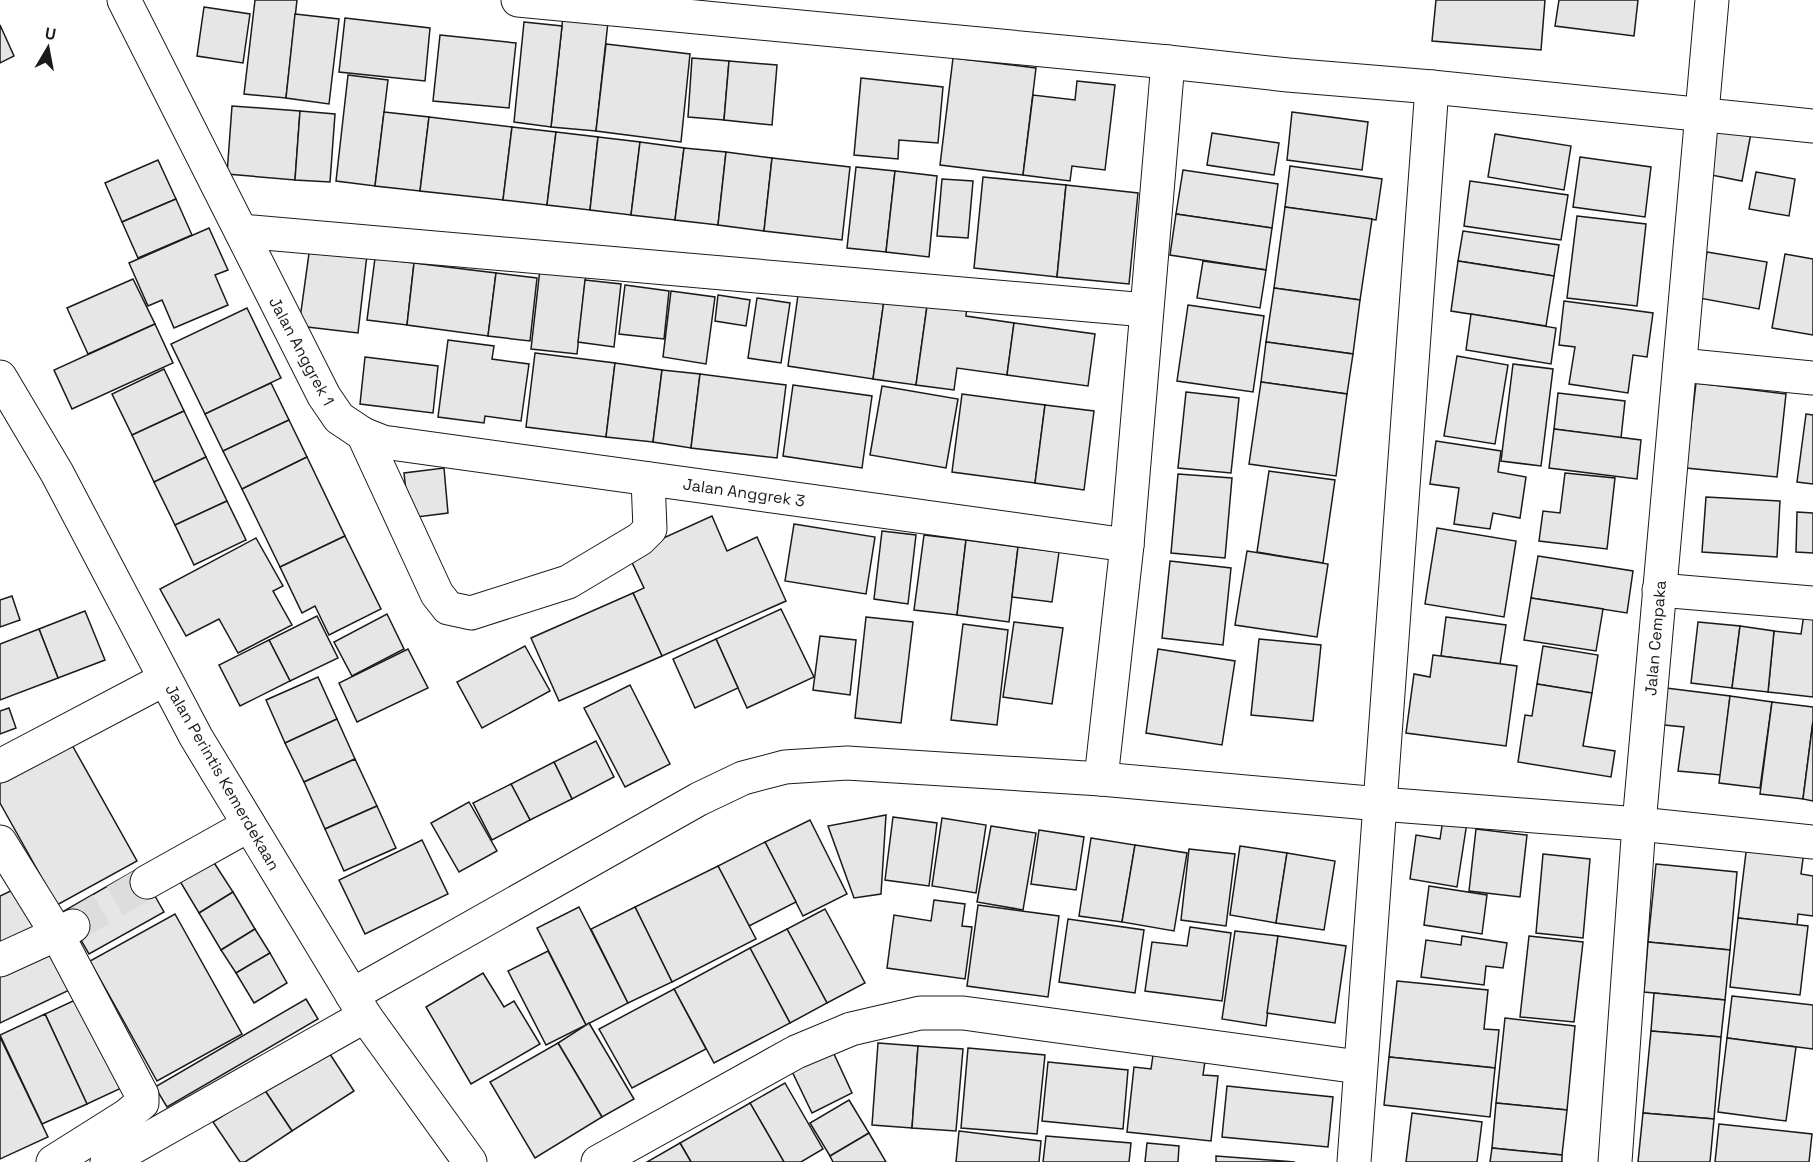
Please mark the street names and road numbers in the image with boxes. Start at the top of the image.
street label: Jalan Anggrek 1 [264,293,339,409]
street label: Jalan Anggrek 3 [681,474,806,511]
street label: Jalan Cempaka [1640,579,1671,697]
street label: Jalan Perintis Kemerdekaan [161,680,285,874]

